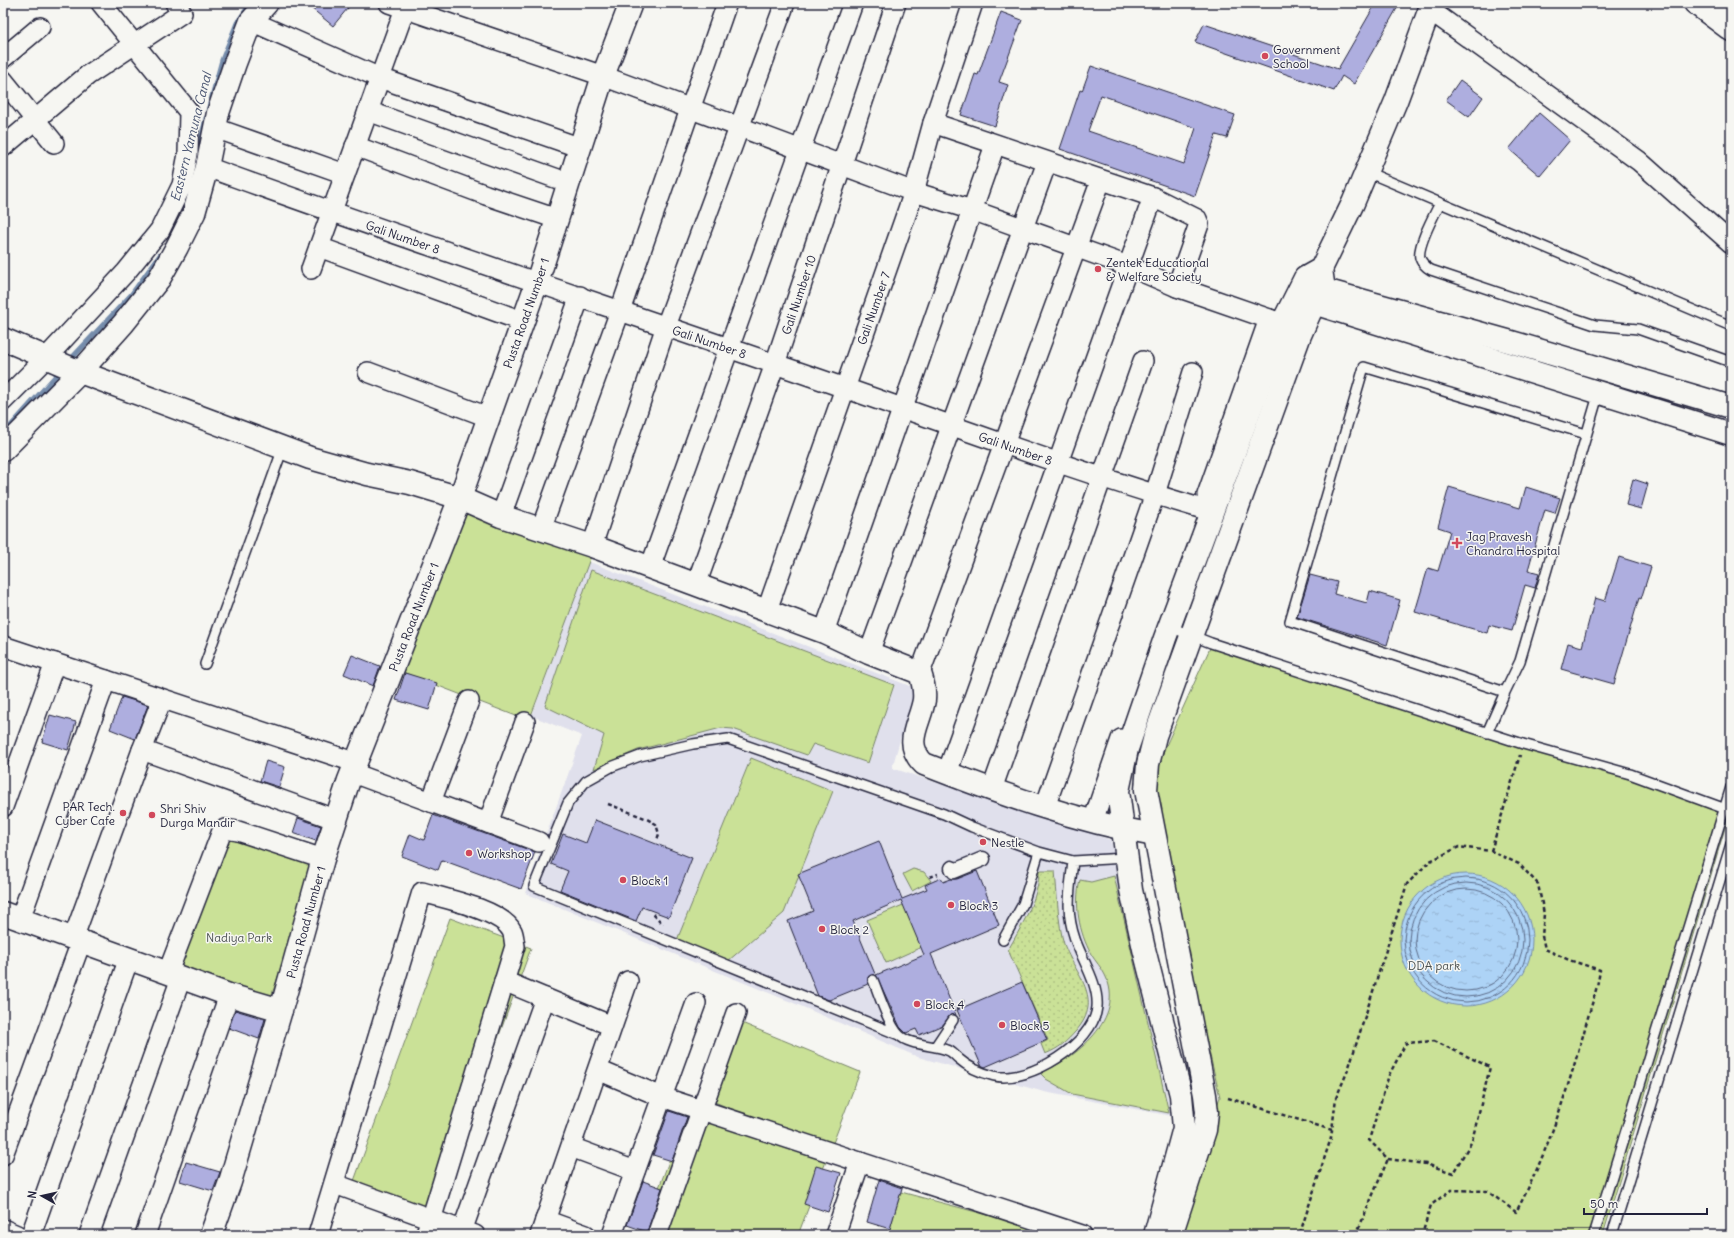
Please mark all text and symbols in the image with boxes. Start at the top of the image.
place label: Government School [1273,42,1340,71]
marker: Government School [1260,51,1270,61]
water label: Eastern Yamuna Canal [167,69,216,203]
street label: Gali Number 8 [364,217,442,256]
street label: Gali Number 10 [778,253,819,336]
place label: Zentek Educational & Welfare Society [1106,255,1209,284]
street label: Pusta Road Number 1 [499,256,552,370]
marker: Zentek Educational & Welfare Society [1093,264,1103,274]
street label: Gali Number 7 [853,270,893,347]
street label: Gali Number 8 [670,322,749,361]
street label: Gali Number 8 [977,428,1055,468]
place label: Jag Pravesh Chandra Hospital [1466,529,1560,558]
marker: Jag Pravesh Chandra Hospital [1451,537,1463,549]
street label: Pusta Road Number 1 [385,560,441,673]
place label: PAR Tech. Cyber Cafe [55,799,115,828]
place label: Shri Shiv Durga Mandir [160,801,235,830]
marker: PAR Tech. Cyber Cafe [118,808,128,818]
marker: Shri Shiv Durga Mandir [147,810,157,820]
place label: Nestle [991,835,1024,850]
marker: Nestle [978,837,988,847]
place label: Workshop [477,846,531,861]
marker: Workshop [464,848,474,858]
street label: Pusta Road Number 1 [283,864,328,980]
place label: Block 1 [631,873,668,888]
marker: Block 1 [618,875,628,885]
place label: Block 3 [959,898,998,913]
marker: Block 3 [946,900,956,910]
place label: Block 2 [830,922,869,937]
marker: Block 2 [817,924,827,934]
park label: Nadiya Park [206,930,272,945]
park label: DDA park [1408,958,1460,973]
place label: Block 4 [925,997,964,1012]
marker: Block 4 [912,999,922,1009]
place label: Block 5 [1010,1018,1049,1033]
marker: Block 5 [997,1020,1007,1030]
north arrow [22,1176,62,1216]
text: N [25,1190,40,1199]
scale bar [1584,1190,1707,1216]
text: 50 m [1590,1196,1619,1211]

